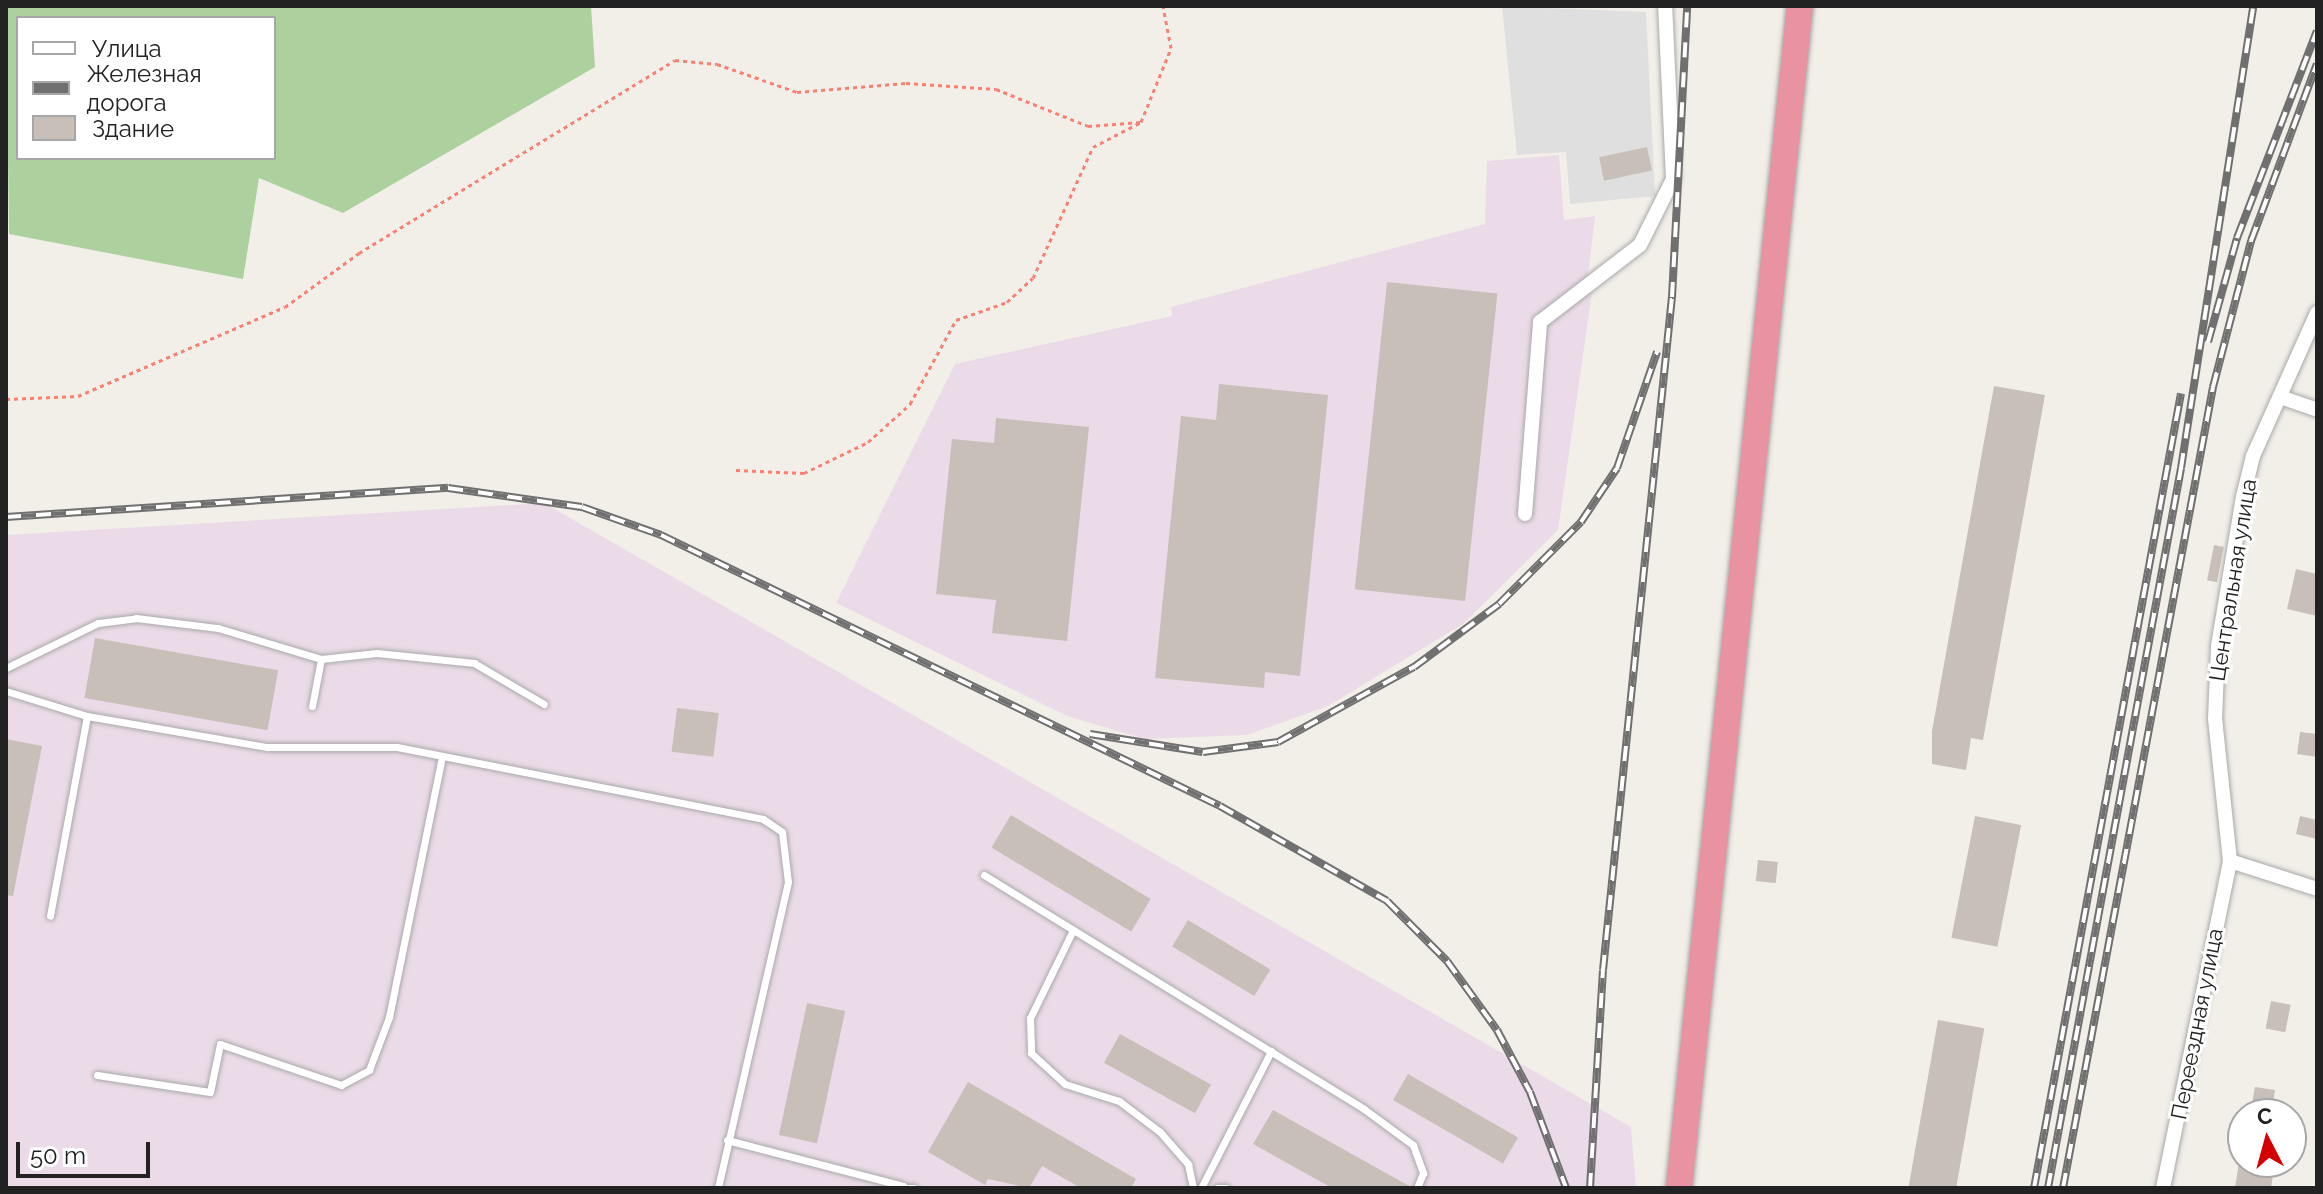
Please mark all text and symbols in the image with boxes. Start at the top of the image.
legend [16,16,276,160]
text: Улица [92,34,162,63]
text: Железная дорога [86,59,202,117]
text: Здание [92,114,174,143]
street label: Центральная улица [2204,477,2262,683]
street label: Переездная улица [2165,926,2229,1122]
north arrow [2227,1098,2307,1178]
text: С [2256,1102,2274,1130]
scale bar [20,1126,154,1176]
text: 50 m [30,1141,86,1170]

